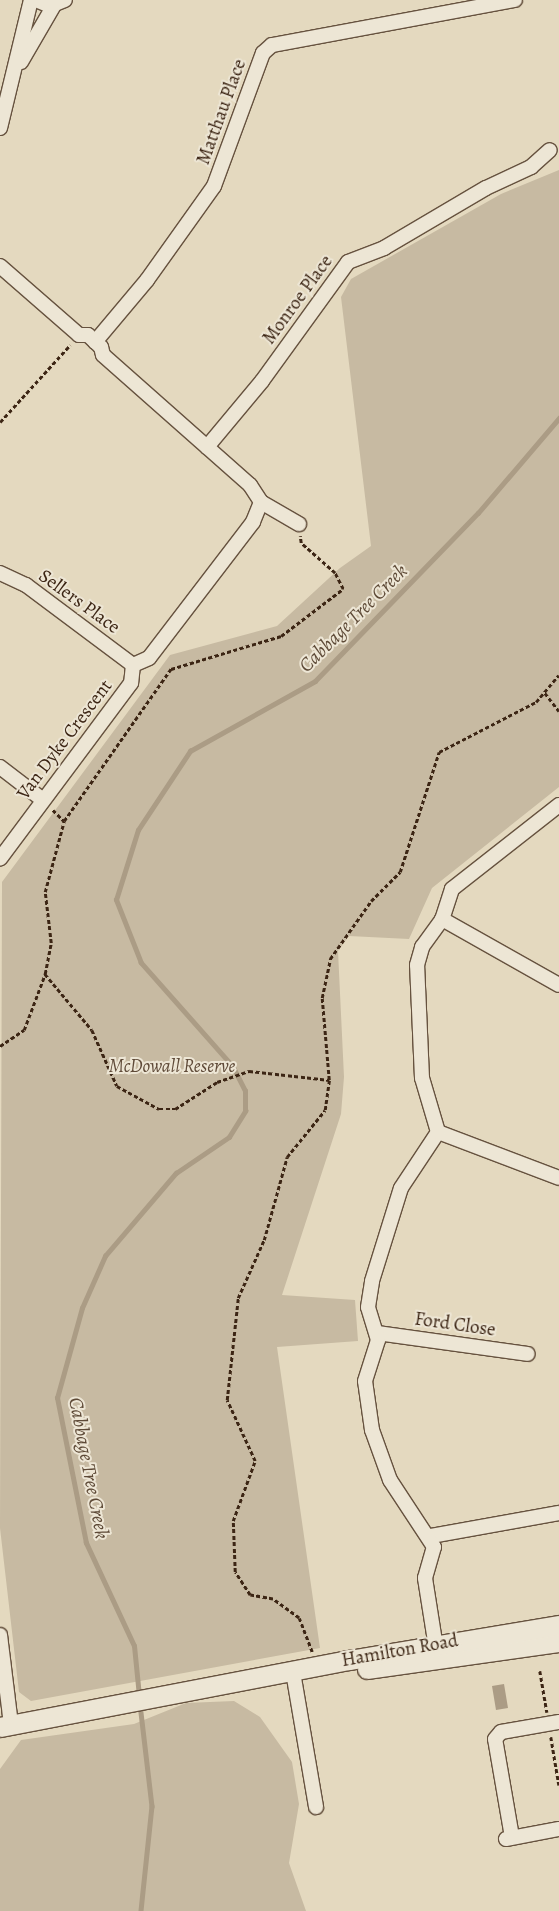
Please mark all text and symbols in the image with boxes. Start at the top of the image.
street label: Matthau Place [192,56,252,168]
street label: Monroe Place [258,251,338,349]
water label: Cabbage Tree Creek [294,559,412,677]
street label: Sellers Place [34,565,124,639]
street label: Van Dyke Crescent [13,676,117,804]
park label: McDowall Reserve [109,1056,235,1078]
street label: Ford Close [413,1308,497,1342]
water label: Cabbage Tree Creek [64,1395,114,1541]
street label: Hamilton Road [340,1630,460,1672]

